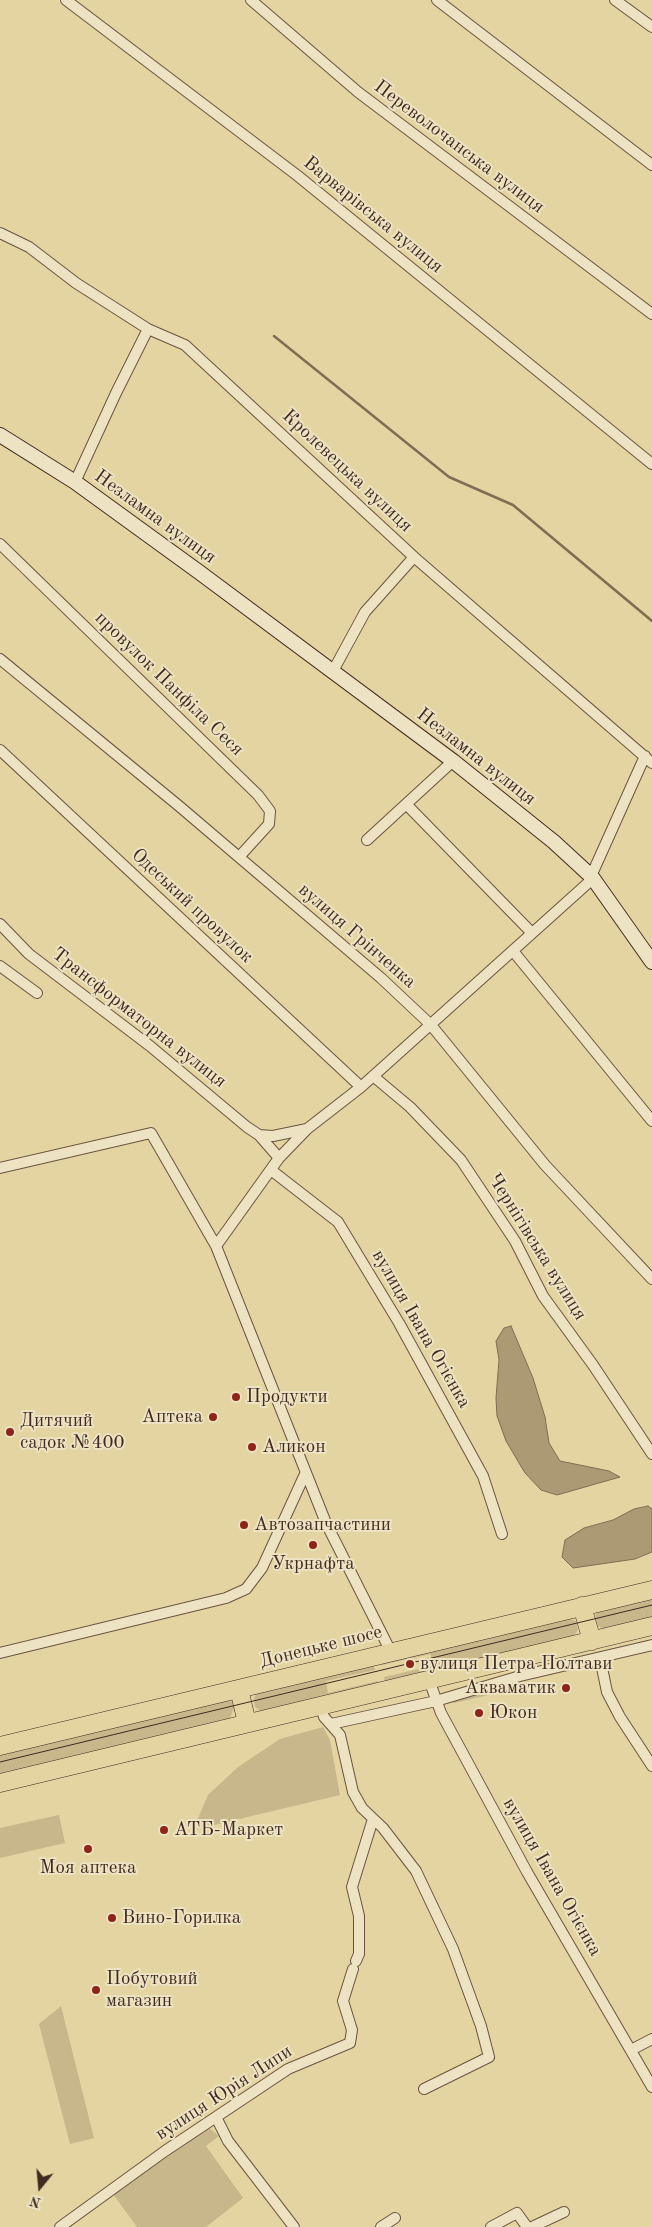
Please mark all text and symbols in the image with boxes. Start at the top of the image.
street label: Переволочанська вулиця [369,75,549,219]
street label: Варварівська вулиця [298,152,448,278]
street label: Кролевецька вулиця [277,405,417,537]
street label: Незламна вулиця [90,465,220,569]
street label: провулок Панфіла Сеся [90,607,248,761]
street label: Незламна вулиця [412,703,540,811]
street label: Одеський провулок [126,844,258,968]
street label: вулиця Грінченка [293,879,421,993]
street label: Трансформаторна вулиця [47,943,231,1093]
street label: Чернігівська вулиця [483,1169,591,1325]
street label: вулиця Івана Огієнка [366,1246,476,1412]
place label: Продукти [246,1386,328,1408]
marker: Продукти [230,1391,242,1403]
place label: Аптека [141,1406,203,1428]
place label: Дитячий садок №400 [20,1410,125,1454]
marker: Аптека [207,1411,219,1423]
marker: Дитячий садок №400 [4,1426,16,1438]
place label: Аликон [262,1436,326,1458]
marker: Аликон [246,1441,258,1453]
place label: Автозапчастини [254,1514,391,1536]
marker: Автозапчастини [238,1519,250,1531]
marker: Укрнафта [307,1539,319,1551]
place label: Укрнафта [271,1553,355,1575]
street label: Донецьке шосе [257,1621,385,1673]
place label: вулиця Петра Полтави [420,1653,612,1675]
marker: вулиця Петра Полтави [404,1658,416,1670]
place label: Акваматик [464,1677,556,1699]
marker: Акваматик [560,1682,572,1694]
place label: Юкон [489,1702,537,1724]
marker: Юкон [473,1707,485,1719]
street label: вулиця Івана Огієнка [497,1794,607,1960]
place label: АТБ-Маркет [174,1819,283,1841]
marker: АТБ-Маркет [158,1824,170,1836]
marker: Моя аптека [82,1843,94,1855]
place label: Моя аптека [40,1857,136,1879]
place label: Вино-Горилка [122,1907,241,1929]
marker: Вино-Горилка [106,1912,118,1924]
place label: Побутовий магазин [106,1968,198,2012]
marker: Побутовий магазин [90,1984,102,1996]
street label: вулиця Юрія Липи [151,2040,297,2146]
north arrow [15,2162,65,2212]
text: N [28,2193,43,2210]

